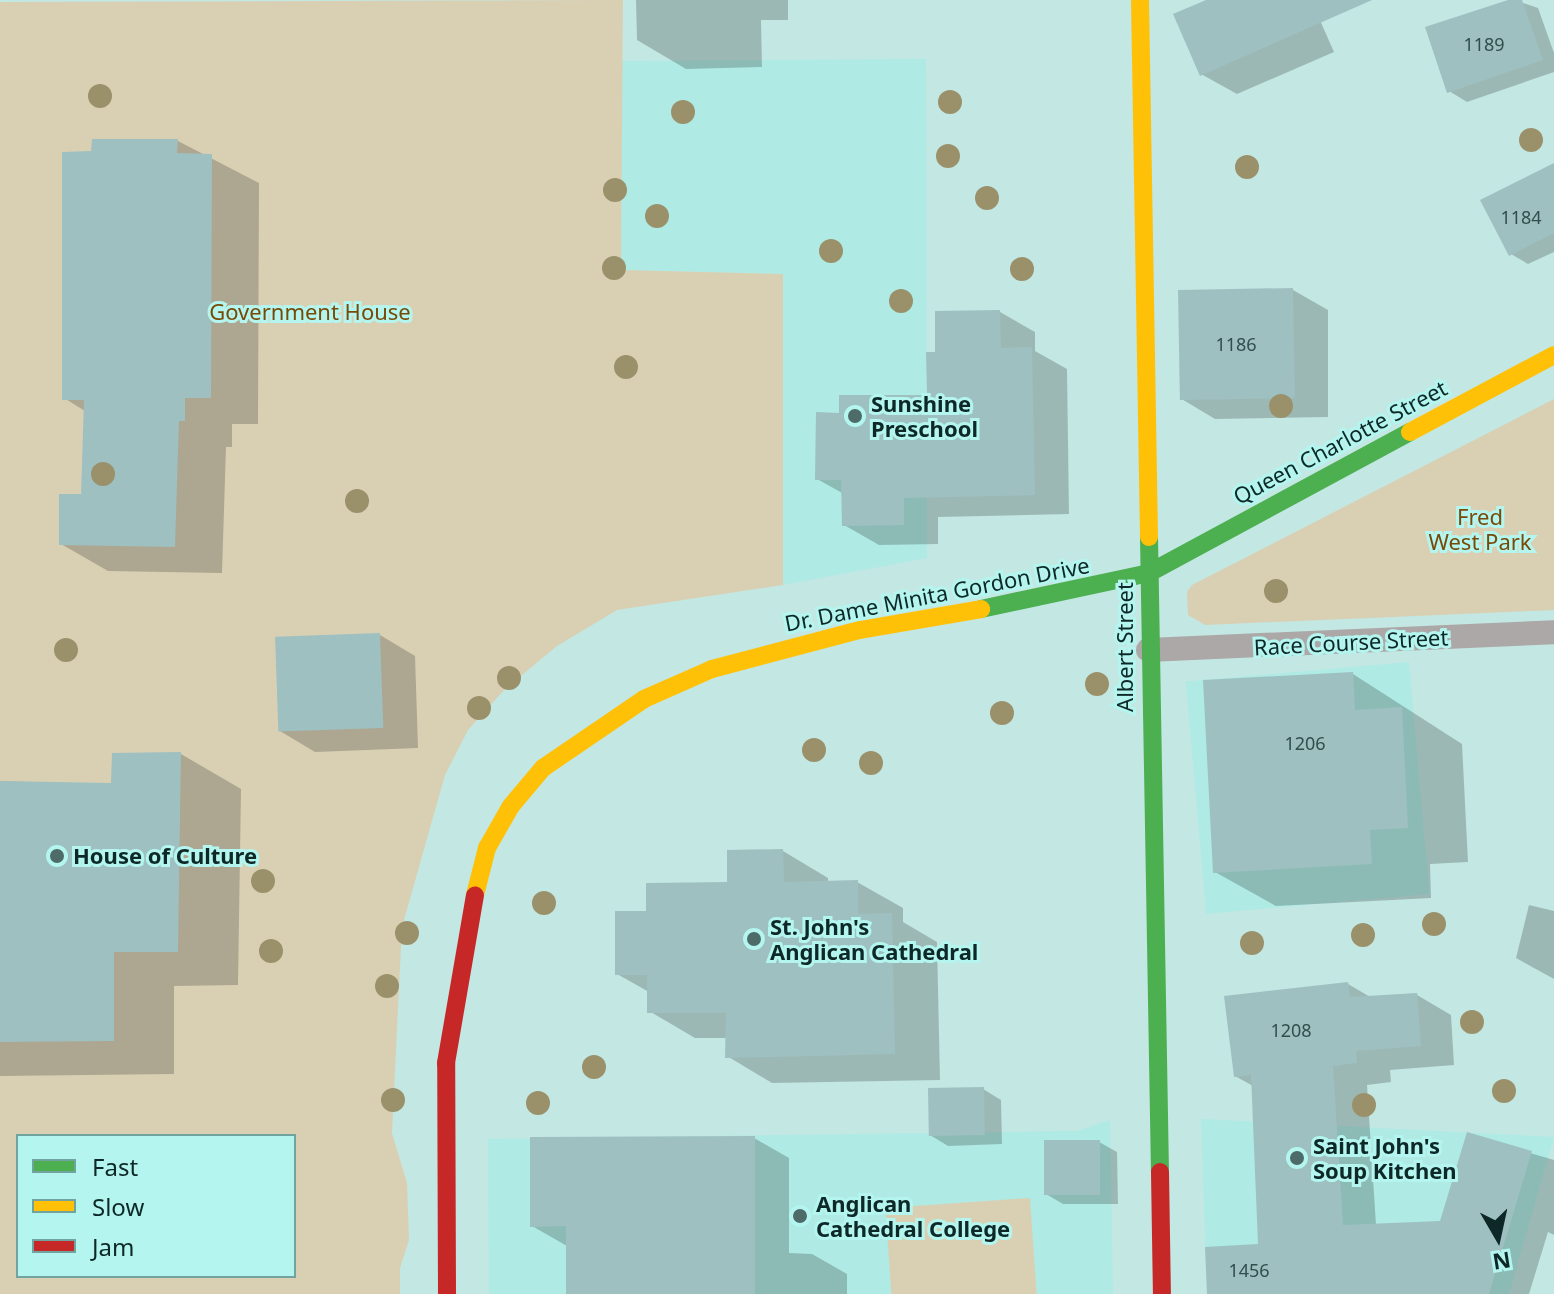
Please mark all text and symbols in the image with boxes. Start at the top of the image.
house number: 1189 [1463,33,1505,55]
house number: 1184 [1500,206,1542,228]
park label: Government House [209,299,411,325]
house number: 1186 [1215,333,1257,355]
street label: Queen Charlotte Street [1229,374,1451,510]
place label: Sunshine Preschool [871,390,978,442]
marker: Sunshine Preschool [846,407,864,425]
park label: Fred West Park [1428,503,1532,554]
street label: Dr. Dame Minita Gordon Drive [782,551,1092,637]
street label: Albert Street [1112,582,1138,712]
street label: Race Course Street [1253,624,1449,660]
house number: 1206 [1284,732,1326,754]
place label: House of Culture [73,843,257,869]
marker: House of Culture [48,847,66,865]
place label: St. John's Anglican Cathedral [770,913,978,964]
marker: St. John's Anglican Cathedral [745,930,763,948]
house number: 1208 [1270,1019,1312,1041]
place label: Saint John's Soup Kitchen [1313,1132,1457,1184]
legend [16,1134,296,1278]
marker: Saint John's Soup Kitchen [1288,1149,1306,1167]
text: Fast [92,1150,138,1183]
text: Slow [92,1190,144,1223]
place label: Anglican Cathedral College [816,1190,1010,1242]
north arrow [1458,1198,1538,1278]
marker: Anglican Cathedral College [791,1207,809,1225]
text: Jam [92,1230,134,1263]
text: N [1491,1245,1513,1278]
house number: 1456 [1228,1259,1270,1281]

